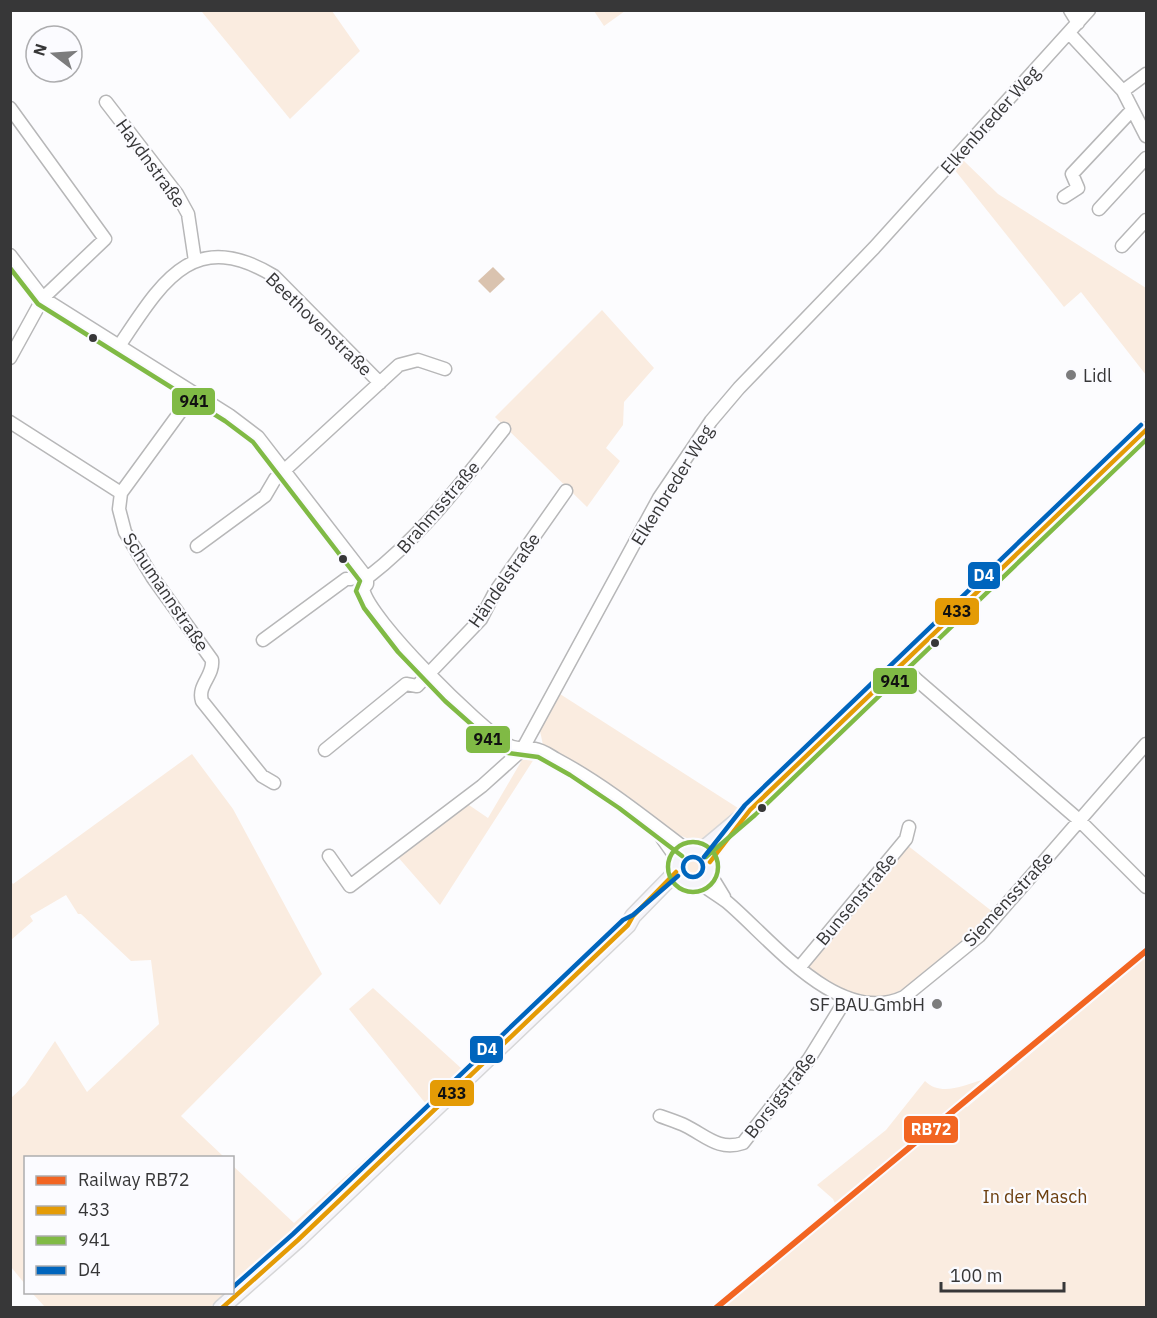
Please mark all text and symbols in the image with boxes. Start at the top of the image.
north arrow [24,24,84,84]
text: N [28,41,51,58]
street label: Elkenbreder Weg [935,61,1045,179]
street label: Haydnstraße [111,114,191,212]
street label: Beethovenstraße [261,267,377,381]
unlabelled marker [87,332,99,344]
place label: Lidl [1083,364,1112,387]
marker: Lidl [1064,368,1078,382]
line badge: 941 [171,387,216,416]
text: 941 [180,391,209,411]
street label: Elkenbreder Weg [626,420,719,550]
street label: Brahmsstraße [392,456,484,558]
street label: Schumannstraße [118,528,214,656]
street label: Händelstraße [463,528,545,632]
unlabelled marker [337,553,349,565]
line badge: D4 [967,561,1001,590]
text: D4 [974,565,995,585]
line badge: 433 [934,597,980,626]
text: 433 [943,601,971,621]
unlabelled marker [929,637,941,649]
line badge: 941 [872,667,918,695]
text: 941 [881,671,910,691]
line badge: 941 [465,725,511,754]
text: 941 [474,729,503,749]
unlabelled marker [756,802,768,814]
street label: Siemensstraße [958,847,1058,951]
street label: Bunsenstraße [811,848,901,950]
place label: SF BAU GmbH [810,993,925,1016]
marker: SF BAU GmbH [930,997,944,1011]
line badge: D4 [469,1035,504,1064]
text: D4 [477,1039,498,1059]
street label: Borsigstraße [739,1047,821,1143]
line badge: 433 [429,1079,475,1107]
text: 433 [438,1083,466,1103]
line badge: RB72 [903,1115,959,1144]
text: RB72 [911,1119,951,1139]
legend [24,1156,234,1294]
text: Railway RB72 [78,1168,190,1191]
park label: In der Masch [982,1185,1088,1208]
text: 433 [78,1198,110,1221]
text: 941 [78,1228,110,1251]
scale bar [941,1255,1064,1293]
text: D4 [78,1258,101,1281]
text: 100 m [950,1264,1002,1287]

